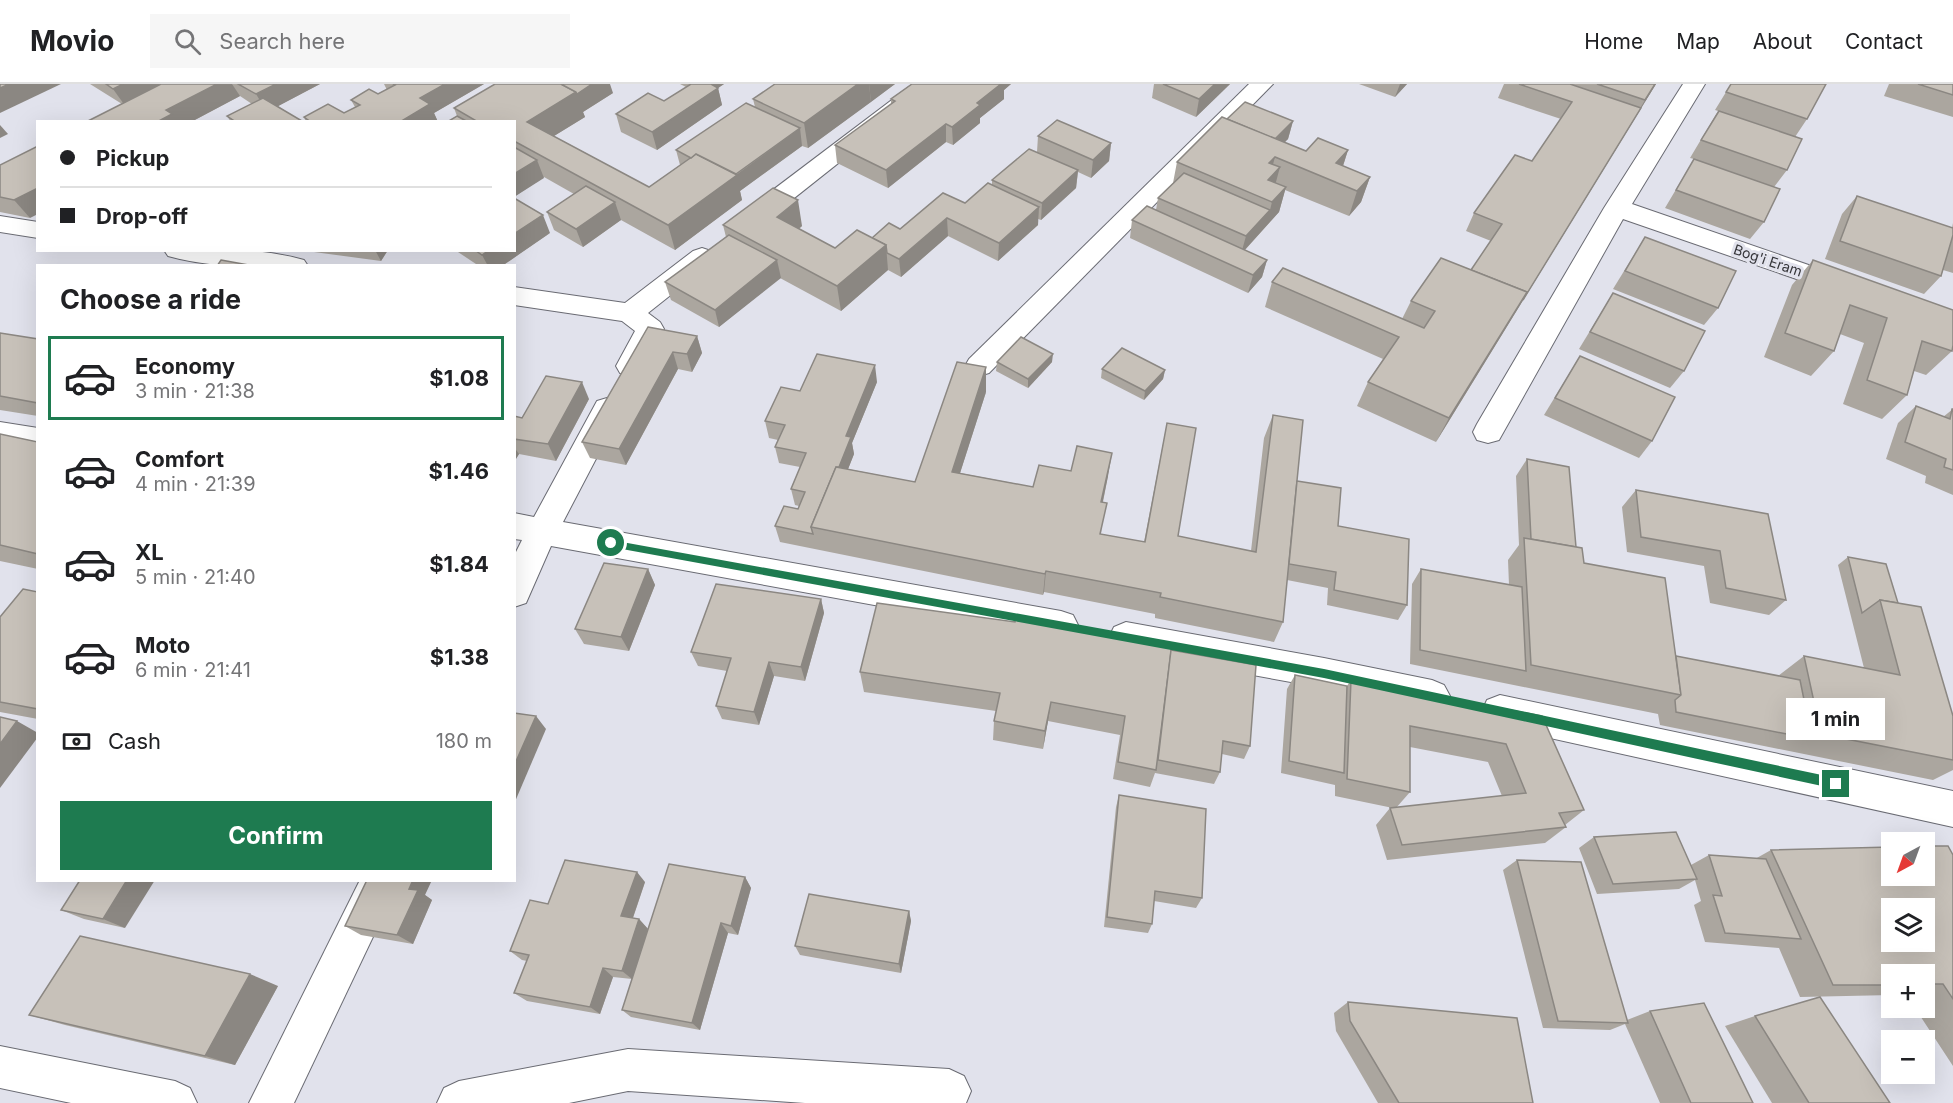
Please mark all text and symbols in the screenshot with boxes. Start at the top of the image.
search box [150,14,570,68]
text: Movio [30,24,114,58]
icon: search [171,25,204,58]
text: Search here [219,28,345,54]
text: Home [1584,29,1643,54]
text: Map [1676,29,1720,54]
text: About [1753,29,1812,54]
text: Contact [1845,29,1923,54]
text: Pickup [96,145,170,171]
text: Drop-off [96,203,188,229]
street label: Bog'i Eram [1731,240,1805,280]
text: Choose a ride [60,283,241,316]
icon: car [63,351,117,405]
text: Economy [135,353,235,379]
text: $1.08 [429,365,489,391]
text: 3 min · 21:38 [135,379,255,403]
icon: car [63,444,117,498]
text: Comfort [135,446,224,472]
text: $1.46 [429,458,489,484]
text: 4 min · 21:39 [135,472,256,496]
route start [597,529,624,556]
icon: car [63,537,117,591]
text: XL [135,539,164,565]
text: $1.84 [429,551,489,577]
text: 5 min · 21:40 [135,565,256,589]
icon: car [63,630,117,684]
text: Moto [135,632,190,658]
text: $1.38 [430,644,489,670]
text: 6 min · 21:41 [135,658,251,682]
callout: 1 min [1786,697,1886,739]
text: 1 min [1811,707,1860,731]
icon: cash [60,725,93,758]
text: Cash [108,728,161,754]
text: 180 m [436,729,492,753]
route end [1822,770,1849,797]
button: Confirm [60,801,492,870]
north arrow [1881,832,1935,886]
map controls [1881,832,1935,1084]
button: layers [1881,898,1935,952]
button: + [1881,964,1935,1018]
button: − [1881,1030,1935,1084]

